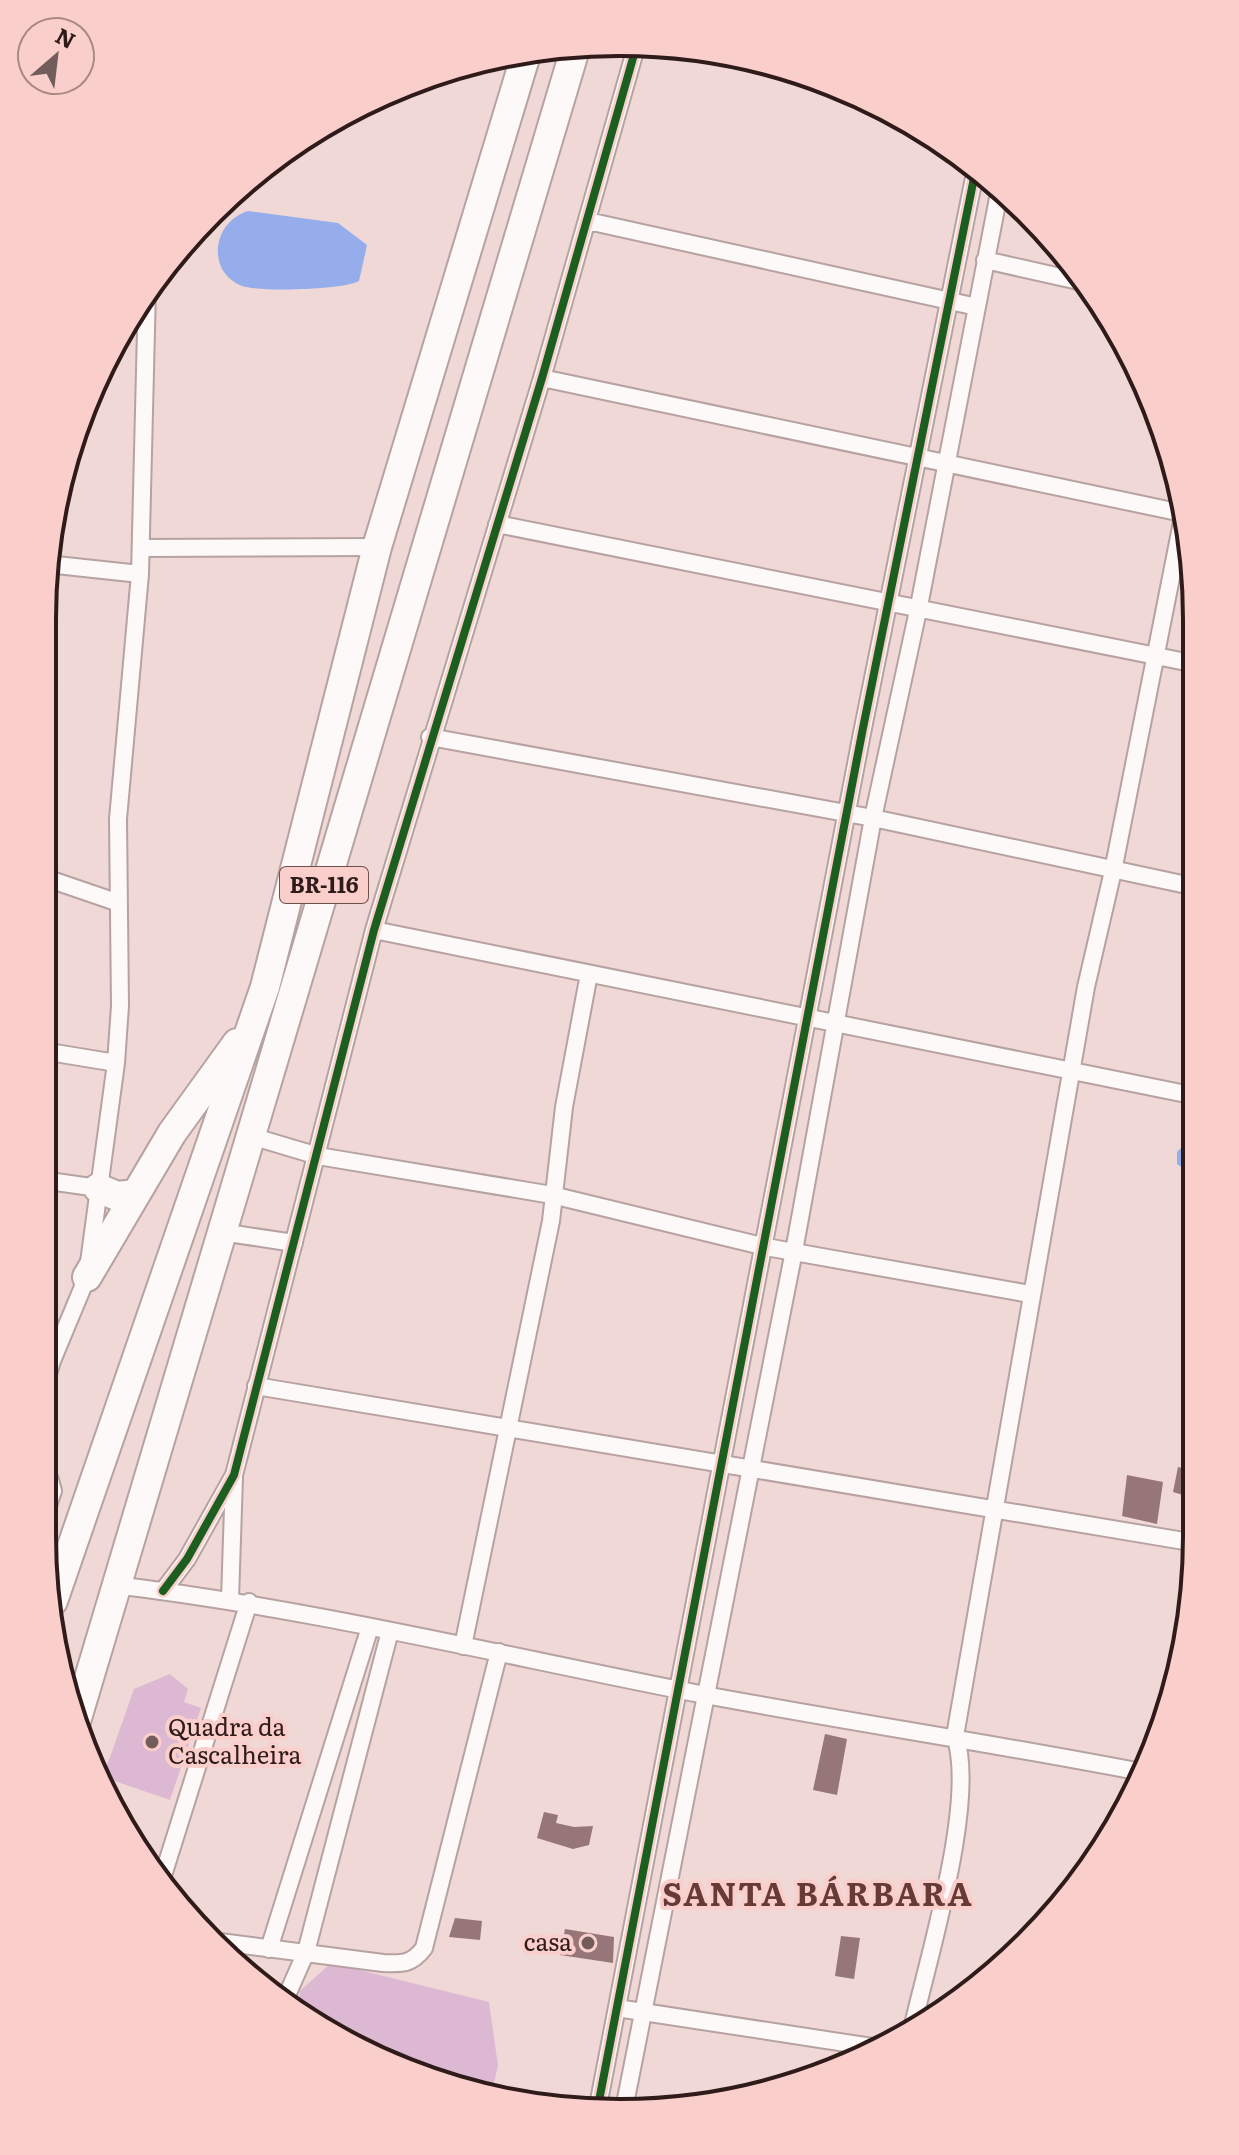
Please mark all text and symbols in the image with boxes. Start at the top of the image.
north arrow [16,16,96,96]
text: N [50,18,82,56]
road number: BR-116 [280,867,368,903]
place label: Quadra da Cascalheira [168,1708,302,1771]
marker: Quadra da Cascalheira [143,1733,161,1751]
district label: SANTA BÁRBARA [662,1868,974,1916]
place label: casa [524,1923,572,1958]
marker: casa [579,1934,597,1952]

